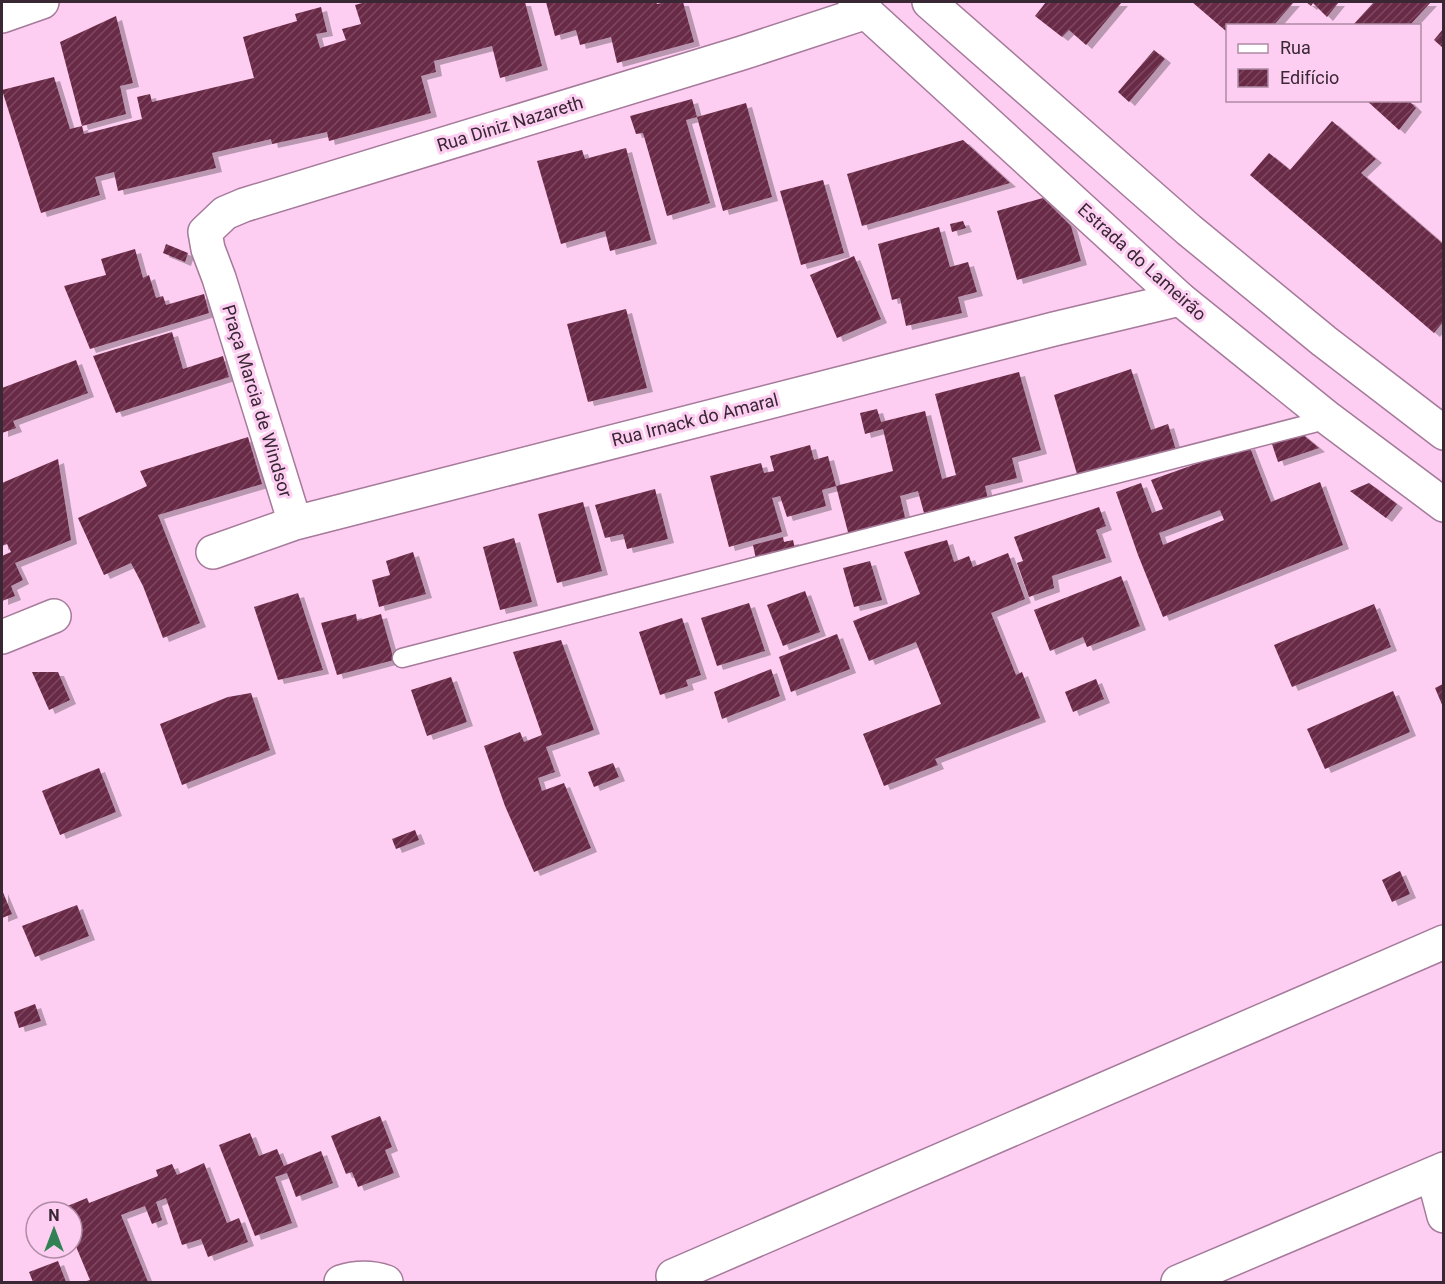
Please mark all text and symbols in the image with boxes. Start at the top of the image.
legend [1226,24,1421,102]
text: Rua [1280,37,1311,58]
text: Edifício [1280,67,1339,88]
street label: Rua Diniz Nazareth [434,91,586,156]
street label: Estrada do Lameirão [1074,199,1211,325]
street label: Praça Marcia de Windsor [218,302,297,500]
street label: Rua Irnack do Amaral [609,389,780,450]
north arrow [24,1200,84,1260]
text: N [48,1206,60,1225]

